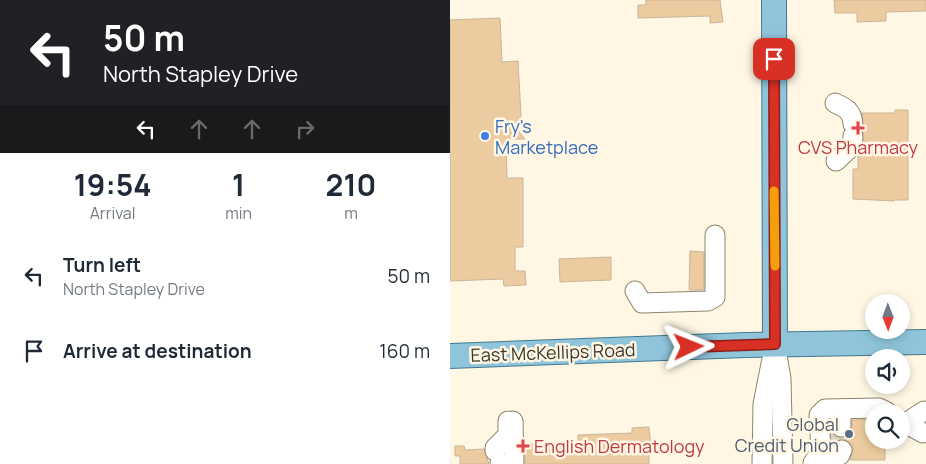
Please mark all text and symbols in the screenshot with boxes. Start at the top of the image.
text: 50 m [103,14,185,62]
icon: left [20,20,85,85]
pin [753,38,795,80]
icon: arrive [760,45,788,73]
text: North Stapley Drive [103,59,298,89]
place label: Fry's Marketplace [495,114,598,159]
icon: left [132,115,160,143]
icon: ahead [185,115,213,143]
icon: ahead [238,115,266,143]
icon: right [291,115,319,143]
marker: CVS Pharmacy [852,122,864,134]
marker: Fry's Marketplace [479,130,491,142]
place label: CVS Pharmacy [798,135,919,159]
text: 19:54 [74,164,152,205]
text: 1 [232,164,245,205]
text: 210 [326,164,376,205]
text: Arrival [90,202,135,224]
text: min [225,202,252,224]
text: m [344,202,358,224]
text: Turn left [63,252,141,278]
icon: left [20,262,48,290]
text: 50 m [388,263,430,289]
text: North Stapley Drive [63,278,205,300]
north arrow [865,294,910,339]
map controls [865,294,910,449]
position arrow [662,320,714,372]
icon: arrive [20,337,48,365]
street label: East McKellips Road [470,337,636,367]
text: Arrive at destination [63,338,252,364]
text: 160 m [379,338,430,364]
button: sound [865,349,910,394]
button: search [865,404,910,449]
place label: Global Credit Union [735,412,839,457]
marker: Global Credit Union [843,428,855,440]
place label: English Dermatology [534,434,705,458]
marker: English Dermatology [516,439,530,453]

